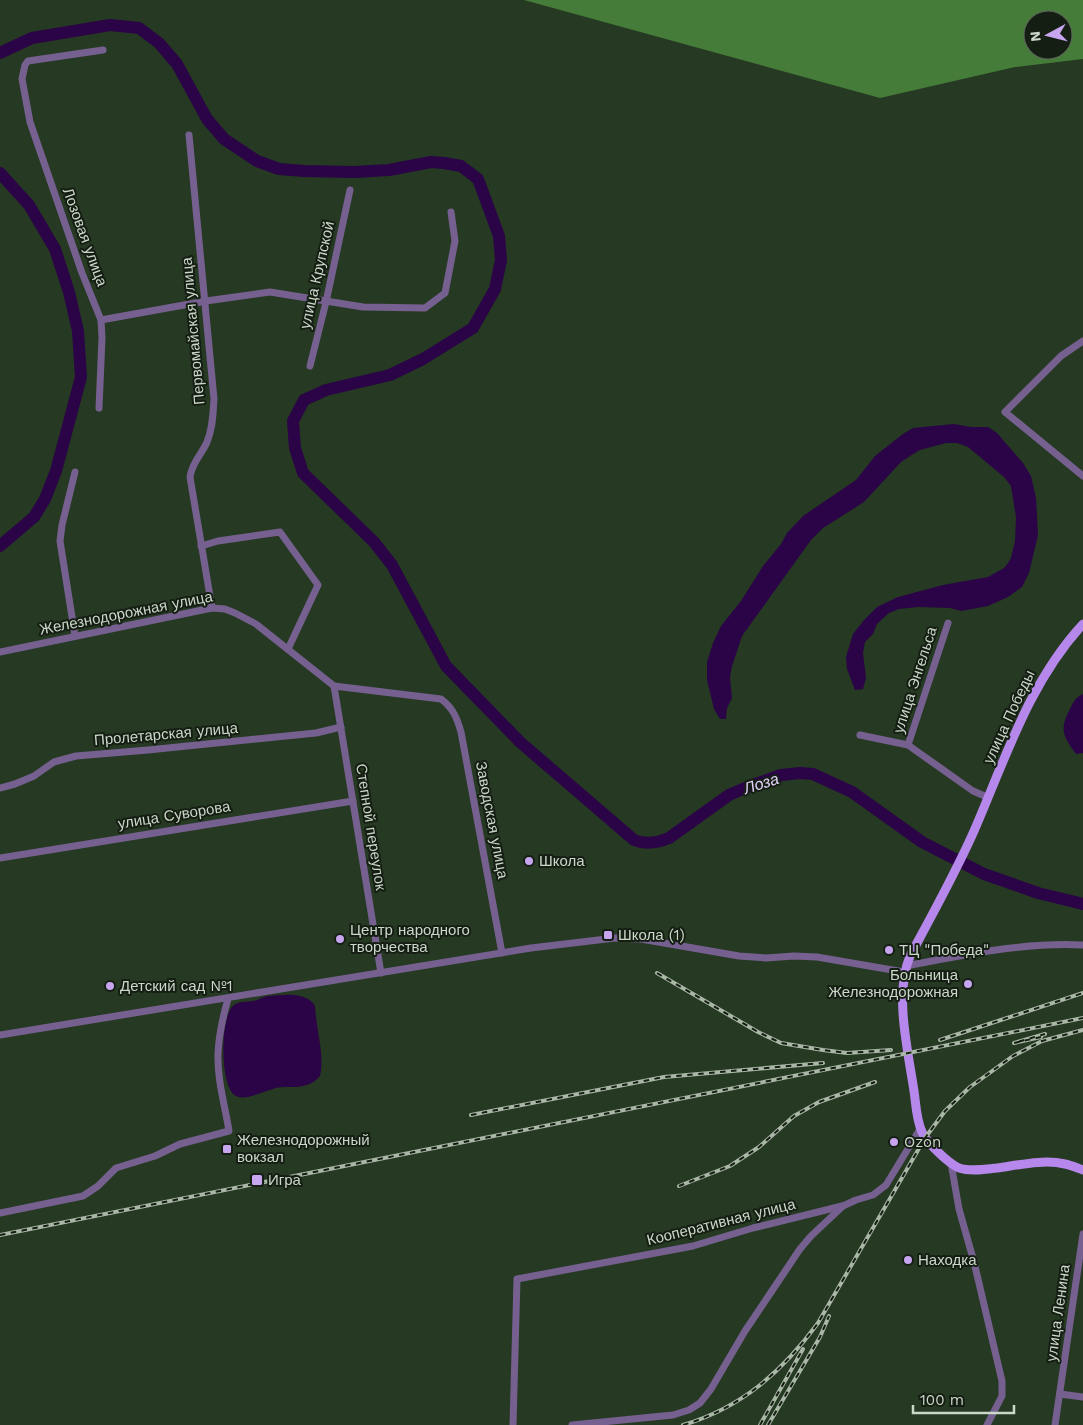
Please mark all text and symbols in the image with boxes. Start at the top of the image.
north arrow [1023,10,1073,60]
text: N [1027,30,1044,43]
street label: Лозовая улица [59,185,111,289]
street label: улица Крупской [296,219,338,331]
street label: Первомайская улица [178,256,208,405]
street label: Железнодорожная улица [38,587,215,639]
street label: улица Энгельса [889,624,941,735]
street label: улица Победы [979,667,1039,767]
street label: Пролетарская улица [93,719,239,749]
street label: Заводская улица [472,760,512,881]
street label: Степной переулок [352,762,390,892]
water label: Лоза [740,769,781,798]
street label: улица Суворова [116,797,232,833]
place label: Школа [539,852,585,870]
marker: Школа [523,855,535,867]
place label: Центр народного творчества [350,921,470,956]
place label: Школа (1) [618,926,685,944]
marker: Школа (1) [602,929,614,941]
marker: Центр народного творчества [334,933,346,945]
place label: ТЦ "Победа" [899,941,989,959]
marker: ТЦ "Победа" [883,944,895,956]
place label: Больница Железнодорожная [828,966,959,1001]
place label: Детский сад №1 [120,977,233,995]
marker: Больница Железнодорожная [962,978,974,990]
marker: Детский сад №1 [104,980,116,992]
place label: Железнодорожный вокзал [237,1131,370,1166]
place label: Ozon [904,1133,941,1151]
marker: Ozon [888,1136,900,1148]
marker: Железнодорожный вокзал [221,1143,233,1155]
place label: Игра [268,1171,302,1189]
marker: Игра [250,1173,264,1187]
street label: Кооперативная улица [645,1195,798,1249]
place label: Находка [918,1251,977,1269]
marker: Находка [902,1254,914,1266]
street label: улица Ленина [1042,1263,1074,1363]
scale bar [913,1382,1014,1414]
text: 100 m [920,1391,964,1409]

